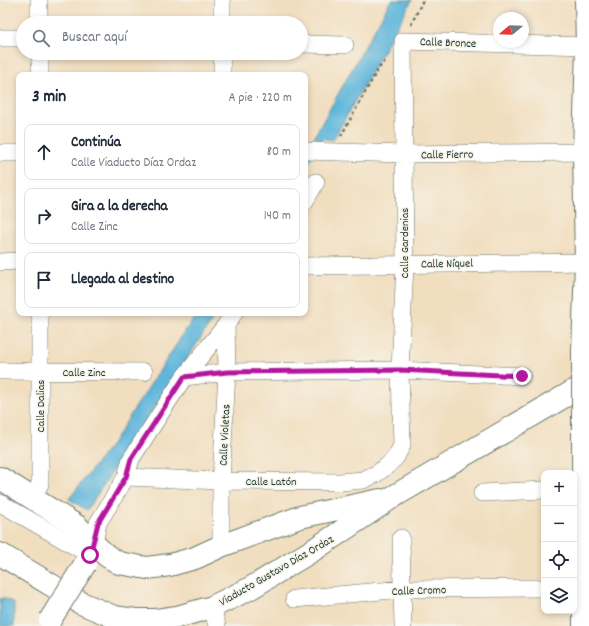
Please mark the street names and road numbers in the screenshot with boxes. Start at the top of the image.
street label: Calle Bronce [419,34,476,53]
street label: Calle Fierro [421,147,473,164]
street label: Calle Gardenias [397,208,414,278]
street label: Calle Níquel [421,256,473,273]
street label: Calle Zinc [62,365,106,382]
street label: Calle Dalias [33,380,50,432]
street label: Calle Violetas [215,404,236,466]
street label: Calle Latón [245,474,297,491]
street label: Viaducto Gustavo Díaz Ordaz [216,531,338,611]
street label: Calle Cromo [391,582,447,601]

